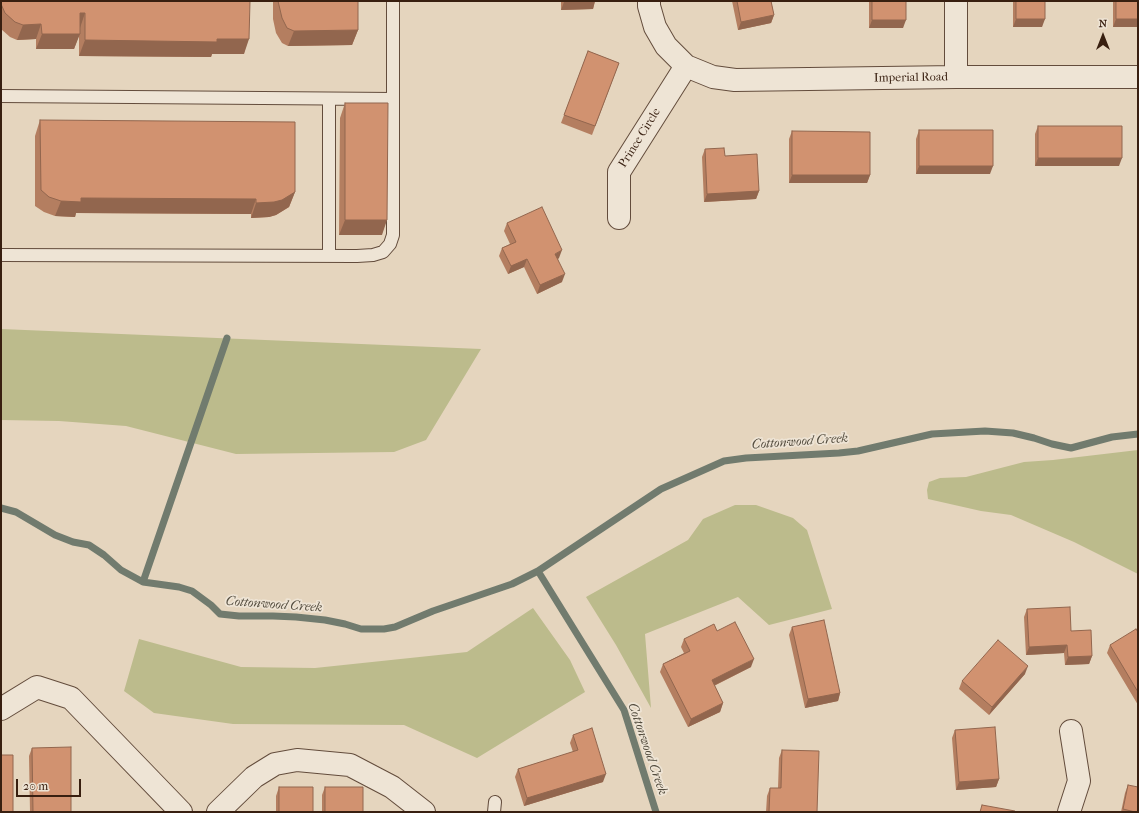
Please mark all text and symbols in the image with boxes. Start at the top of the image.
north arrow [1083,16,1123,56]
text: N [1099,17,1107,30]
street label: Imperial Road [874,70,948,86]
street label: Prince Circle [616,106,664,170]
water label: Cottonwood Creek [751,431,849,453]
water label: Cottonwood Creek [225,594,323,616]
water label: Cottonwood Creek [624,701,670,797]
scale bar [18,771,83,797]
text: 20 m [23,779,48,793]

